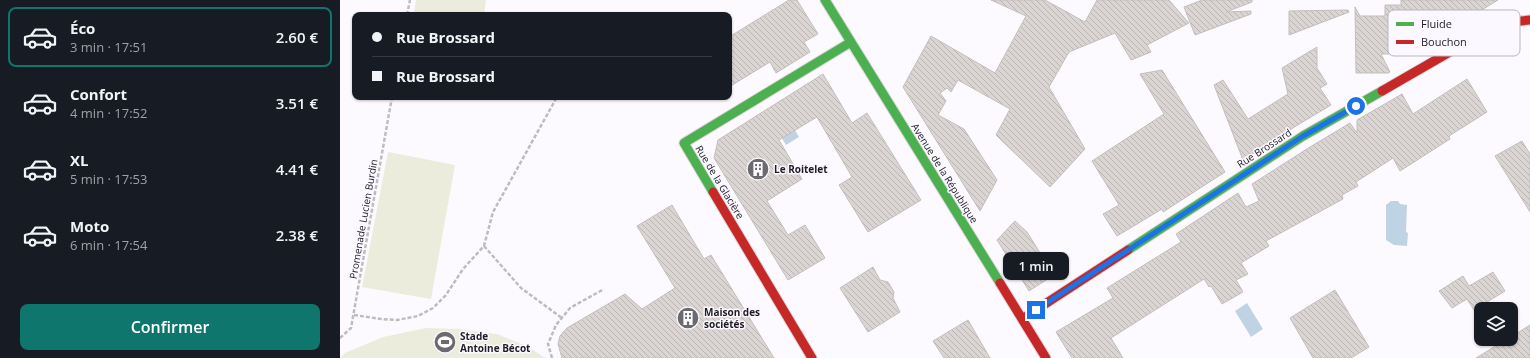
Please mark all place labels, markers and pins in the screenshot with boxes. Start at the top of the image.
building icon: Le Roitelet [745,156,771,182]
place label: Le Roitelet [774,162,828,176]
building icon: Maison des sociétés [675,305,701,331]
place label: Maison des sociétés [704,305,760,331]
sports icon: Stade Antoine Bécot [432,329,458,355]
place label: Stade Antoine Bécot [460,329,531,355]

